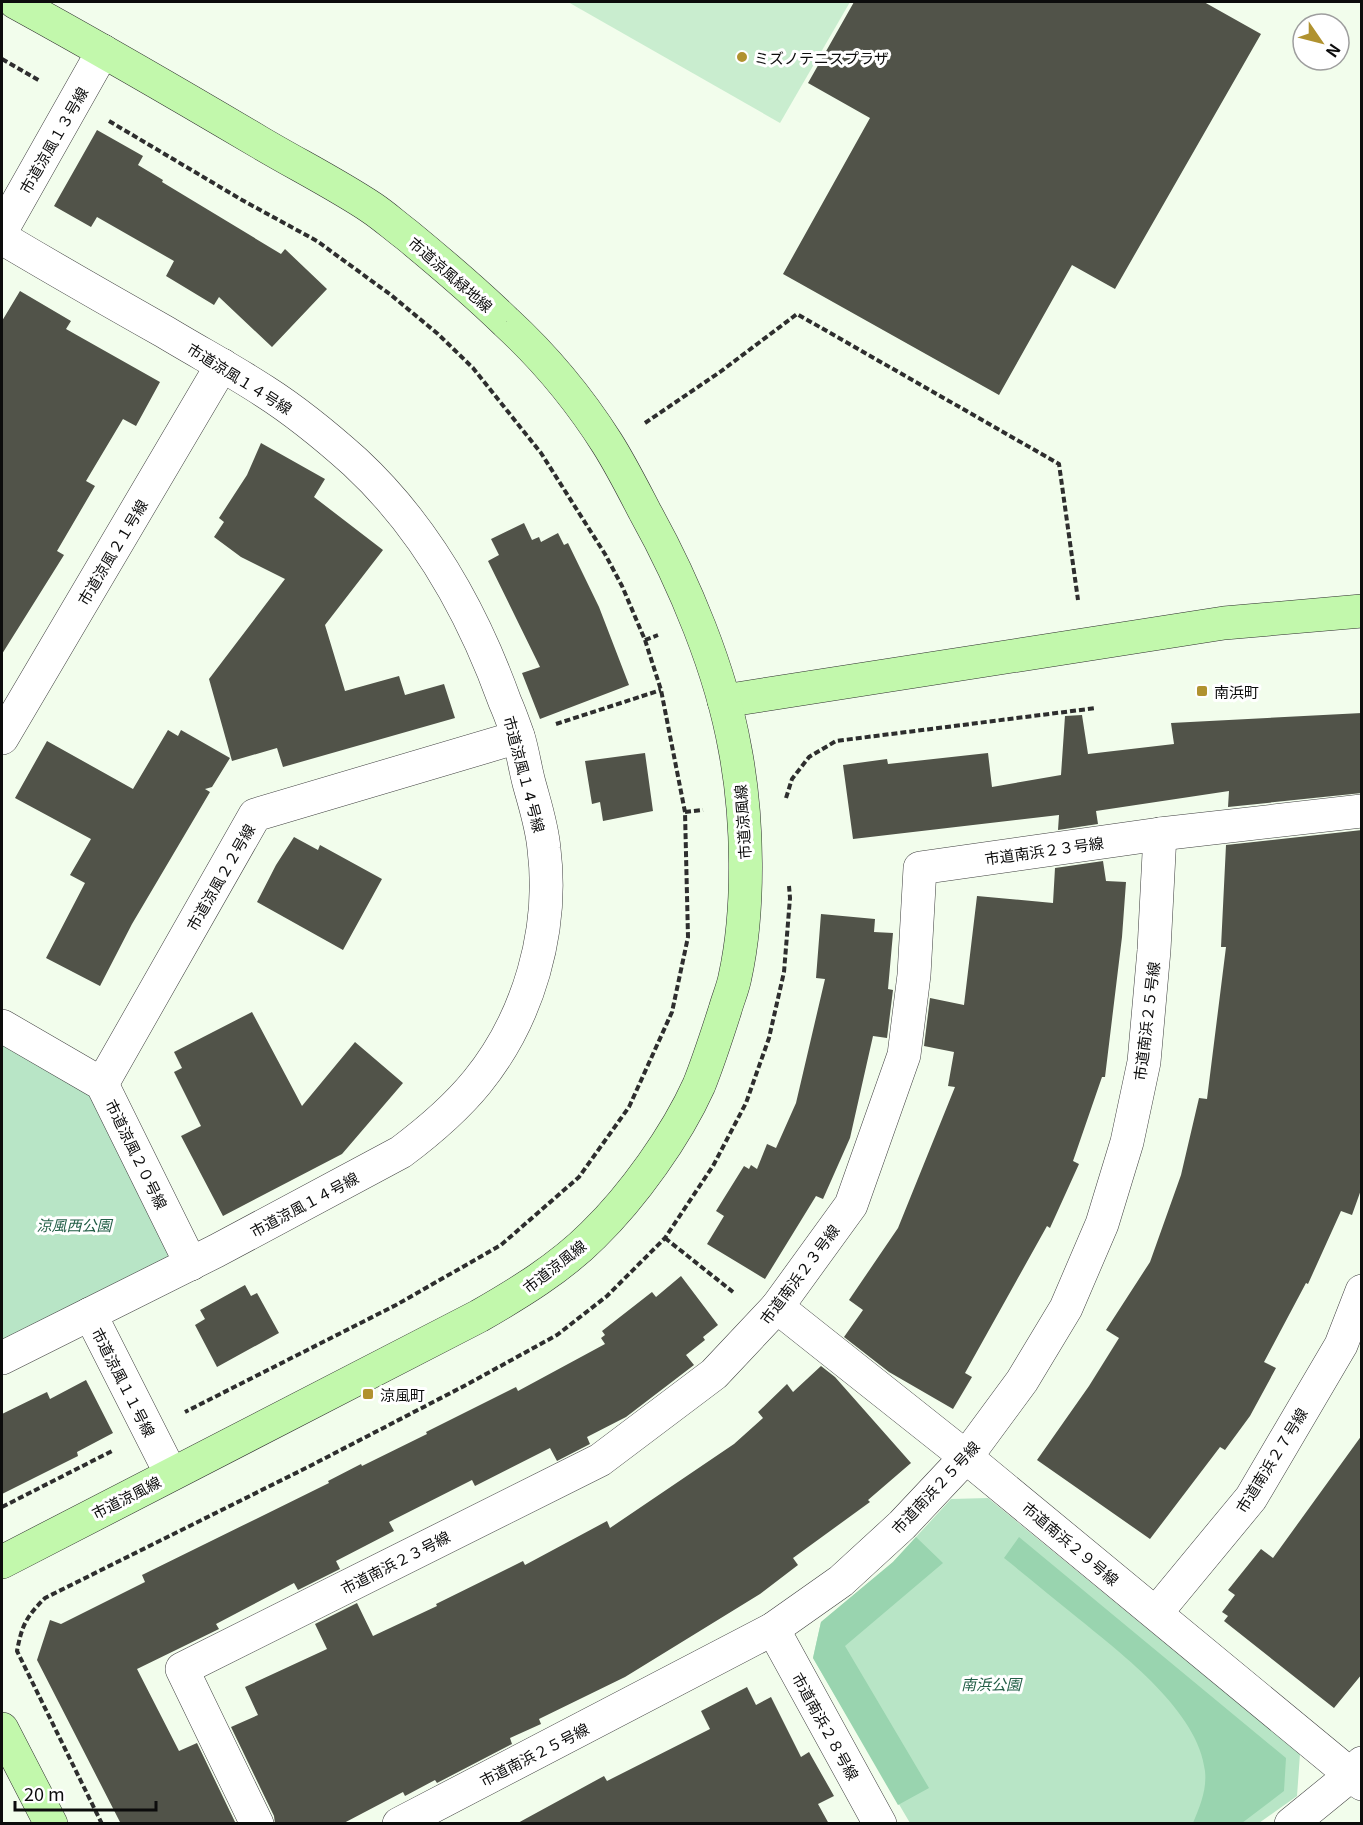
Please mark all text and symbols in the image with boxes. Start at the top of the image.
north arrow [1291,12,1351,72]
text: N [1321,39,1347,63]
place label: ミズノテニスプラザ [754,47,889,68]
marker: ミズノテニスプラザ [735,50,749,64]
street label: 市道涼風１３号線 [14,83,92,197]
street label: 市道涼風緑地線 [404,232,498,316]
street label: 市道涼風１４号線 [184,337,296,419]
street label: 市道涼風２１号線 [72,495,152,609]
place label: 南浜町 [1214,681,1259,702]
marker: 南浜町 [1195,684,1209,698]
street label: 市道涼風１４号線 [499,713,551,835]
street label: 市道涼風線 [729,784,755,860]
street label: 市道涼風２２号線 [181,820,259,934]
street label: 市道南浜２３号線 [983,831,1105,869]
street label: 市道南浜２５号線 [1128,960,1164,1082]
street label: 市道涼風２０号線 [101,1095,173,1213]
street label: 市道涼風１４号線 [246,1167,362,1241]
park label: 涼風西公園 [36,1214,113,1235]
street label: 市道南浜２３号線 [755,1220,843,1328]
street label: 市道涼風線 [518,1235,590,1297]
street label: 市道涼風１１号線 [87,1324,161,1440]
place label: 涼風町 [380,1384,425,1405]
marker: 涼風町 [361,1387,375,1401]
street label: 市道南浜２７号線 [1230,1404,1312,1516]
street label: 市道南浜２５号線 [886,1436,984,1538]
street label: 市道涼風線 [88,1471,164,1523]
street label: 市道南浜２９号線 [1018,1496,1124,1590]
street label: 市道南浜２３号線 [337,1525,453,1599]
street label: 市道南浜２８号線 [788,1668,864,1784]
park label: 南浜公園 [961,1673,1023,1694]
street label: 市道南浜２５号線 [476,1717,592,1791]
scale bar [15,1774,156,1812]
text: 20 m [24,1780,65,1806]

